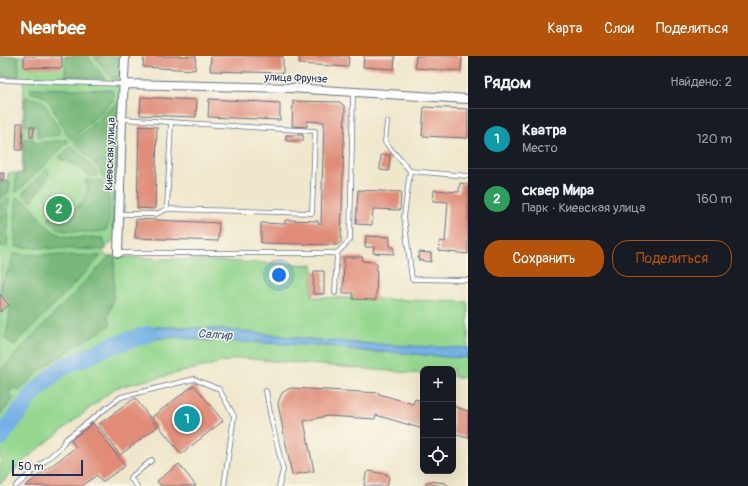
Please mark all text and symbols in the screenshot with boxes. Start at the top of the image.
text: Nearbee [20,16,86,40]
text: Карта [548,20,582,37]
text: Слои [604,20,634,37]
text: Поделиться [656,20,728,37]
street label: улица Фрунзе [263,70,328,86]
text: Рядом [484,72,531,93]
text: Найдено: 2 [670,74,732,90]
street label: Киевская улица [102,117,118,191]
text: Кватра [522,121,567,140]
text: 1 [494,131,500,147]
text: 120 m [696,131,732,147]
text: Место [522,140,558,156]
text: сквер Мира [522,181,594,200]
text: 2 [493,191,501,207]
text: 160 m [696,191,732,207]
pin: 2 [46,194,72,224]
text: Парк · Киевская улица [522,200,645,216]
button: Сохранить [484,240,604,277]
button: Поделиться [612,240,732,277]
your location [269,265,289,285]
water label: Салгир [197,326,234,344]
map controls [420,366,456,474]
button: + [420,366,456,402]
button: − [420,402,456,438]
pin: 1 [174,404,200,434]
button: locate [420,438,456,474]
scale bar [12,458,83,477]
text: 50 m [18,460,44,473]

